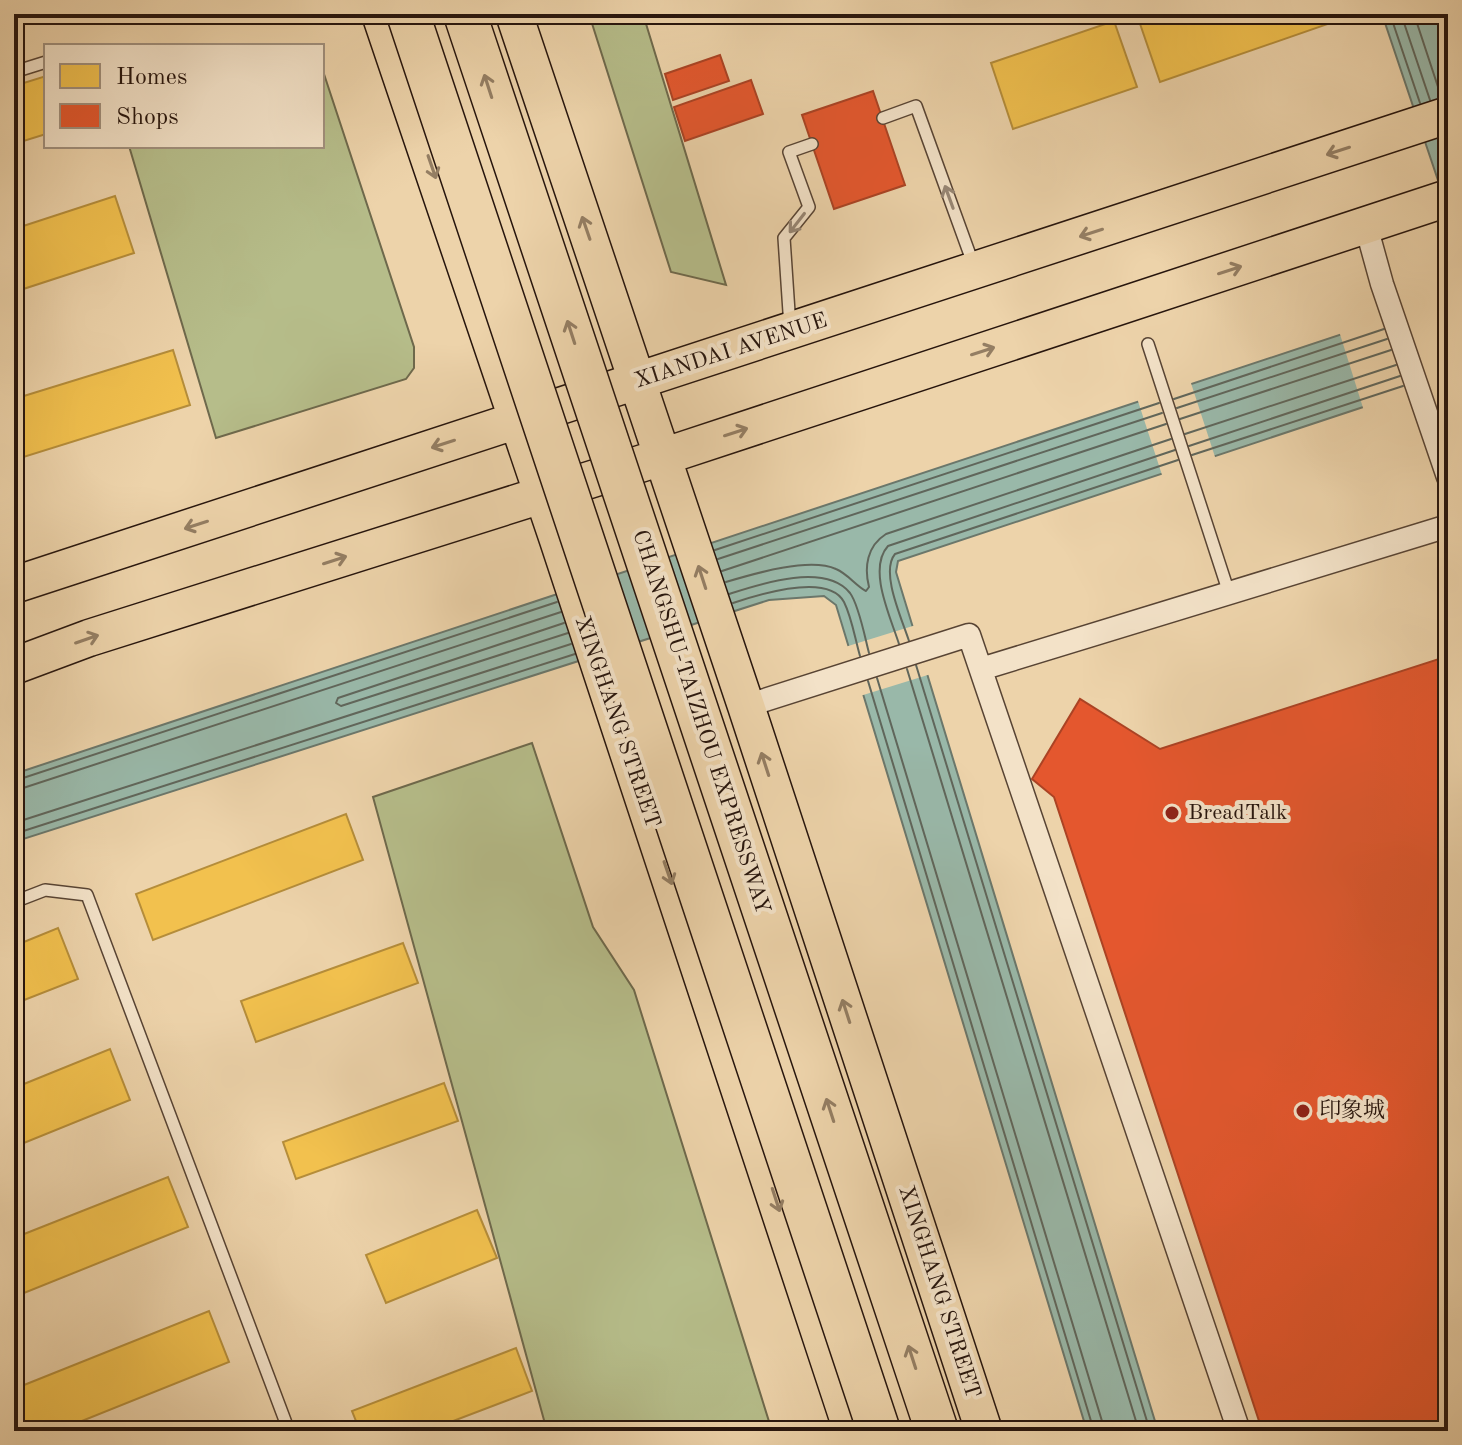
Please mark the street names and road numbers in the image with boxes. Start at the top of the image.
street label: XIANDAI AVENUE [632,309,830,393]
street label: CHANGSHU-TAIZHOU EXPRESSWAY [628,527,774,917]
street label: XINGHANG STREET [570,613,664,831]
street label: XINGHANG STREET [894,1183,984,1401]

